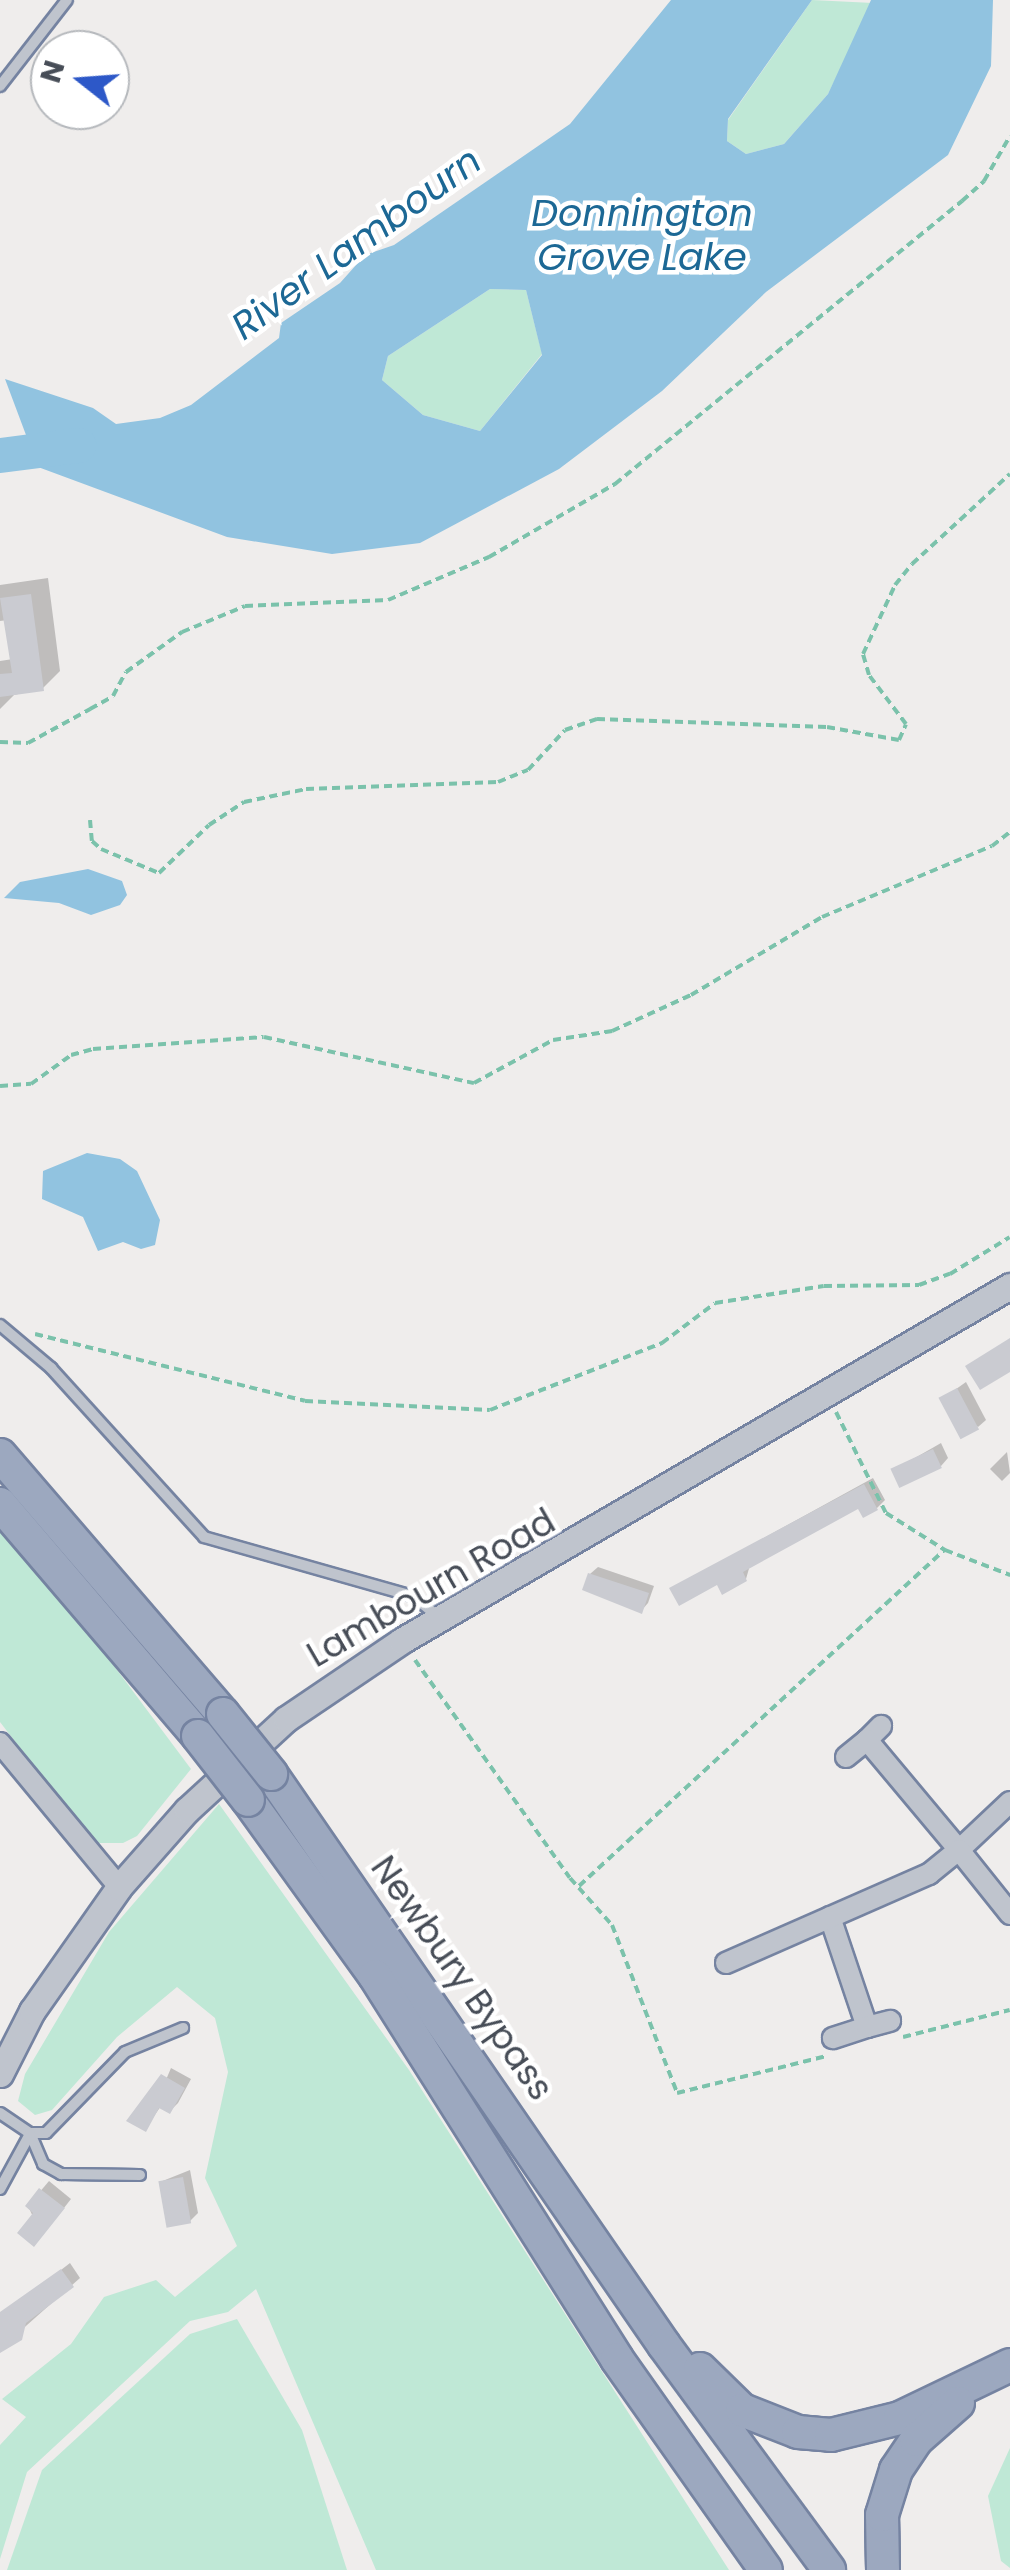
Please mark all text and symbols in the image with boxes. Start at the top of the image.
north arrow [30,30,130,130]
text: N [31,56,74,87]
water label: River Lambourn [223,137,489,349]
water label: Donnington Grove Lake [531,190,753,280]
street label: Lambourn Road [300,1500,562,1676]
street label: Newbury Bypass [362,1848,562,2108]

